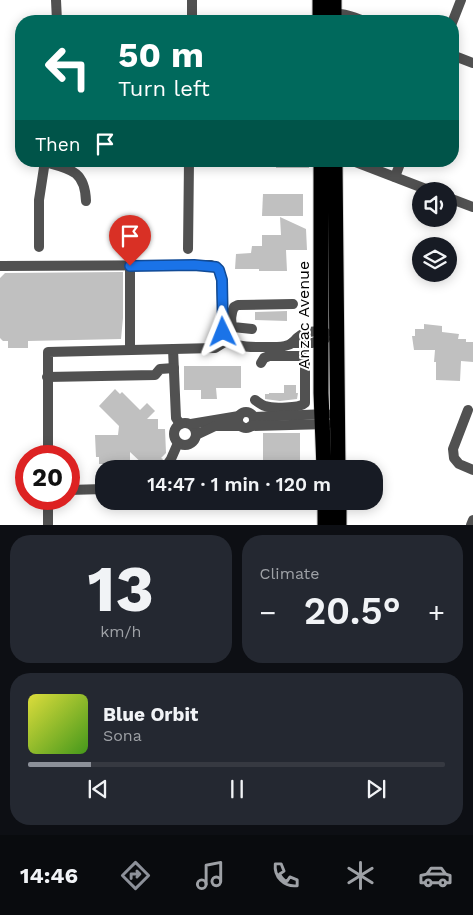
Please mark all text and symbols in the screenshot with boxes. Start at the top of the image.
text: 50 m [118,34,204,76]
icon: left [35,35,100,100]
text: Turn left [118,76,210,101]
icon: arrive [91,130,119,158]
text: Then [35,133,81,156]
map controls [412,182,457,282]
button: sound [412,182,457,227]
pin [109,215,151,266]
icon: arrive [116,222,144,250]
button: layers [412,237,457,282]
street label: Anzac Avenue [294,261,313,369]
position arrow [196,305,248,357]
speed limit sign: 20 [15,445,80,510]
text: 14:47 · 1 min · 120 m [147,473,331,496]
text: 13 [87,551,154,627]
text: Climate [260,564,320,583]
text: 20.5° [304,589,401,633]
text: − [260,596,276,629]
text: + [428,596,445,629]
text: km/h [100,622,141,641]
text: Blue Orbit [103,703,198,726]
text: Sona [103,726,142,745]
icon: previous [84,775,112,803]
icon: pause [223,775,251,803]
icon: next [362,775,390,803]
icon: directions [118,858,153,893]
icon: music [193,858,228,893]
icon: phone [268,858,303,893]
icon: climate [343,858,378,893]
icon: car [418,858,453,893]
text: 14:46 [20,863,78,888]

